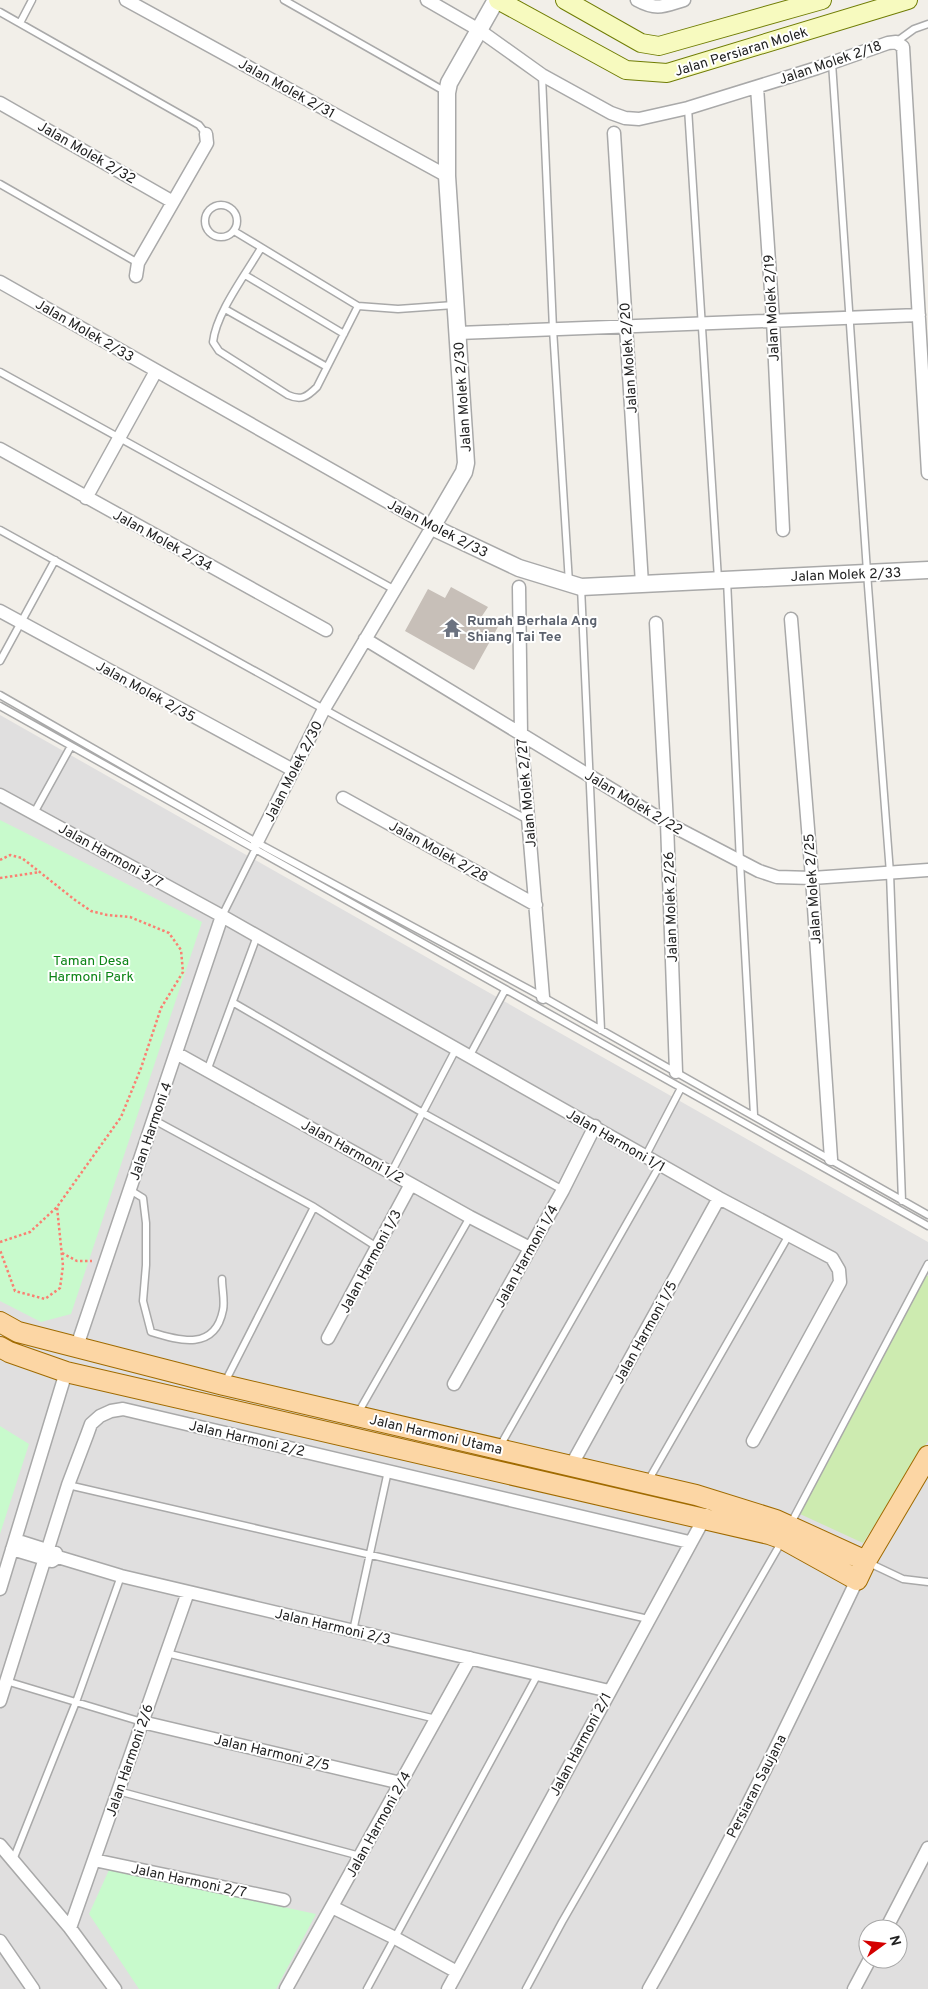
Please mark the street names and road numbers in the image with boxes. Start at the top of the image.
street label: Jalan Persiaran Molek [673,24,810,81]
street label: Jalan Molek 2/18 [777,38,884,89]
street label: Jalan Molek 2/31 [235,56,337,123]
street label: Jalan Molek 2/32 [34,118,138,188]
street label: Jalan Molek 2/19 [761,254,784,362]
street label: Jalan Molek 2/33 [32,296,136,366]
street label: Jalan Molek 2/20 [617,302,642,414]
street label: Jalan Molek 2/30 [451,341,476,453]
street label: Jalan Molek 2/33 [384,497,490,562]
street label: Jalan Molek 2/34 [110,507,215,576]
street label: Jalan Molek 2/33 [790,565,902,586]
street label: Jalan Molek 2/35 [93,658,198,727]
street label: Jalan Molek 2/30 [262,718,327,825]
street label: Jalan Molek 2/27 [514,738,541,848]
street label: Jalan Molek 2/22 [581,767,685,839]
street label: Jalan Molek 2/28 [386,818,491,887]
street label: Jalan Harmoni 3/7 [55,821,165,892]
street label: Jalan Molek 2/25 [801,833,826,945]
street label: Jalan Molek 2/26 [661,851,682,963]
street label: Jalan Harmoni 4 [127,1080,176,1183]
street label: Jalan Harmoni 1/1 [563,1106,668,1177]
street label: Jalan Harmoni 1/2 [298,1117,407,1188]
street label: Jalan Harmoni 1/4 [492,1202,563,1311]
street label: Jalan Harmoni 1/3 [337,1207,406,1316]
street label: Jalan Harmoni 1/5 [611,1278,682,1387]
street label: Jalan Harmoni Utama [368,1412,504,1459]
street label: Jalan Harmoni 2/2 [187,1418,306,1461]
street label: Jalan Harmoni 2/3 [273,1606,392,1649]
street label: Jalan Harmoni 2/1 [547,1690,616,1799]
street label: Jalan Harmoni 2/6 [103,1702,158,1819]
street label: Jalan Harmoni 2/5 [212,1732,331,1775]
street label: Persiaran Saujana [724,1732,791,1841]
street label: Jalan Harmoni 2/4 [343,1769,415,1881]
street label: Jalan Harmoni 2/7 [130,1861,248,1902]

